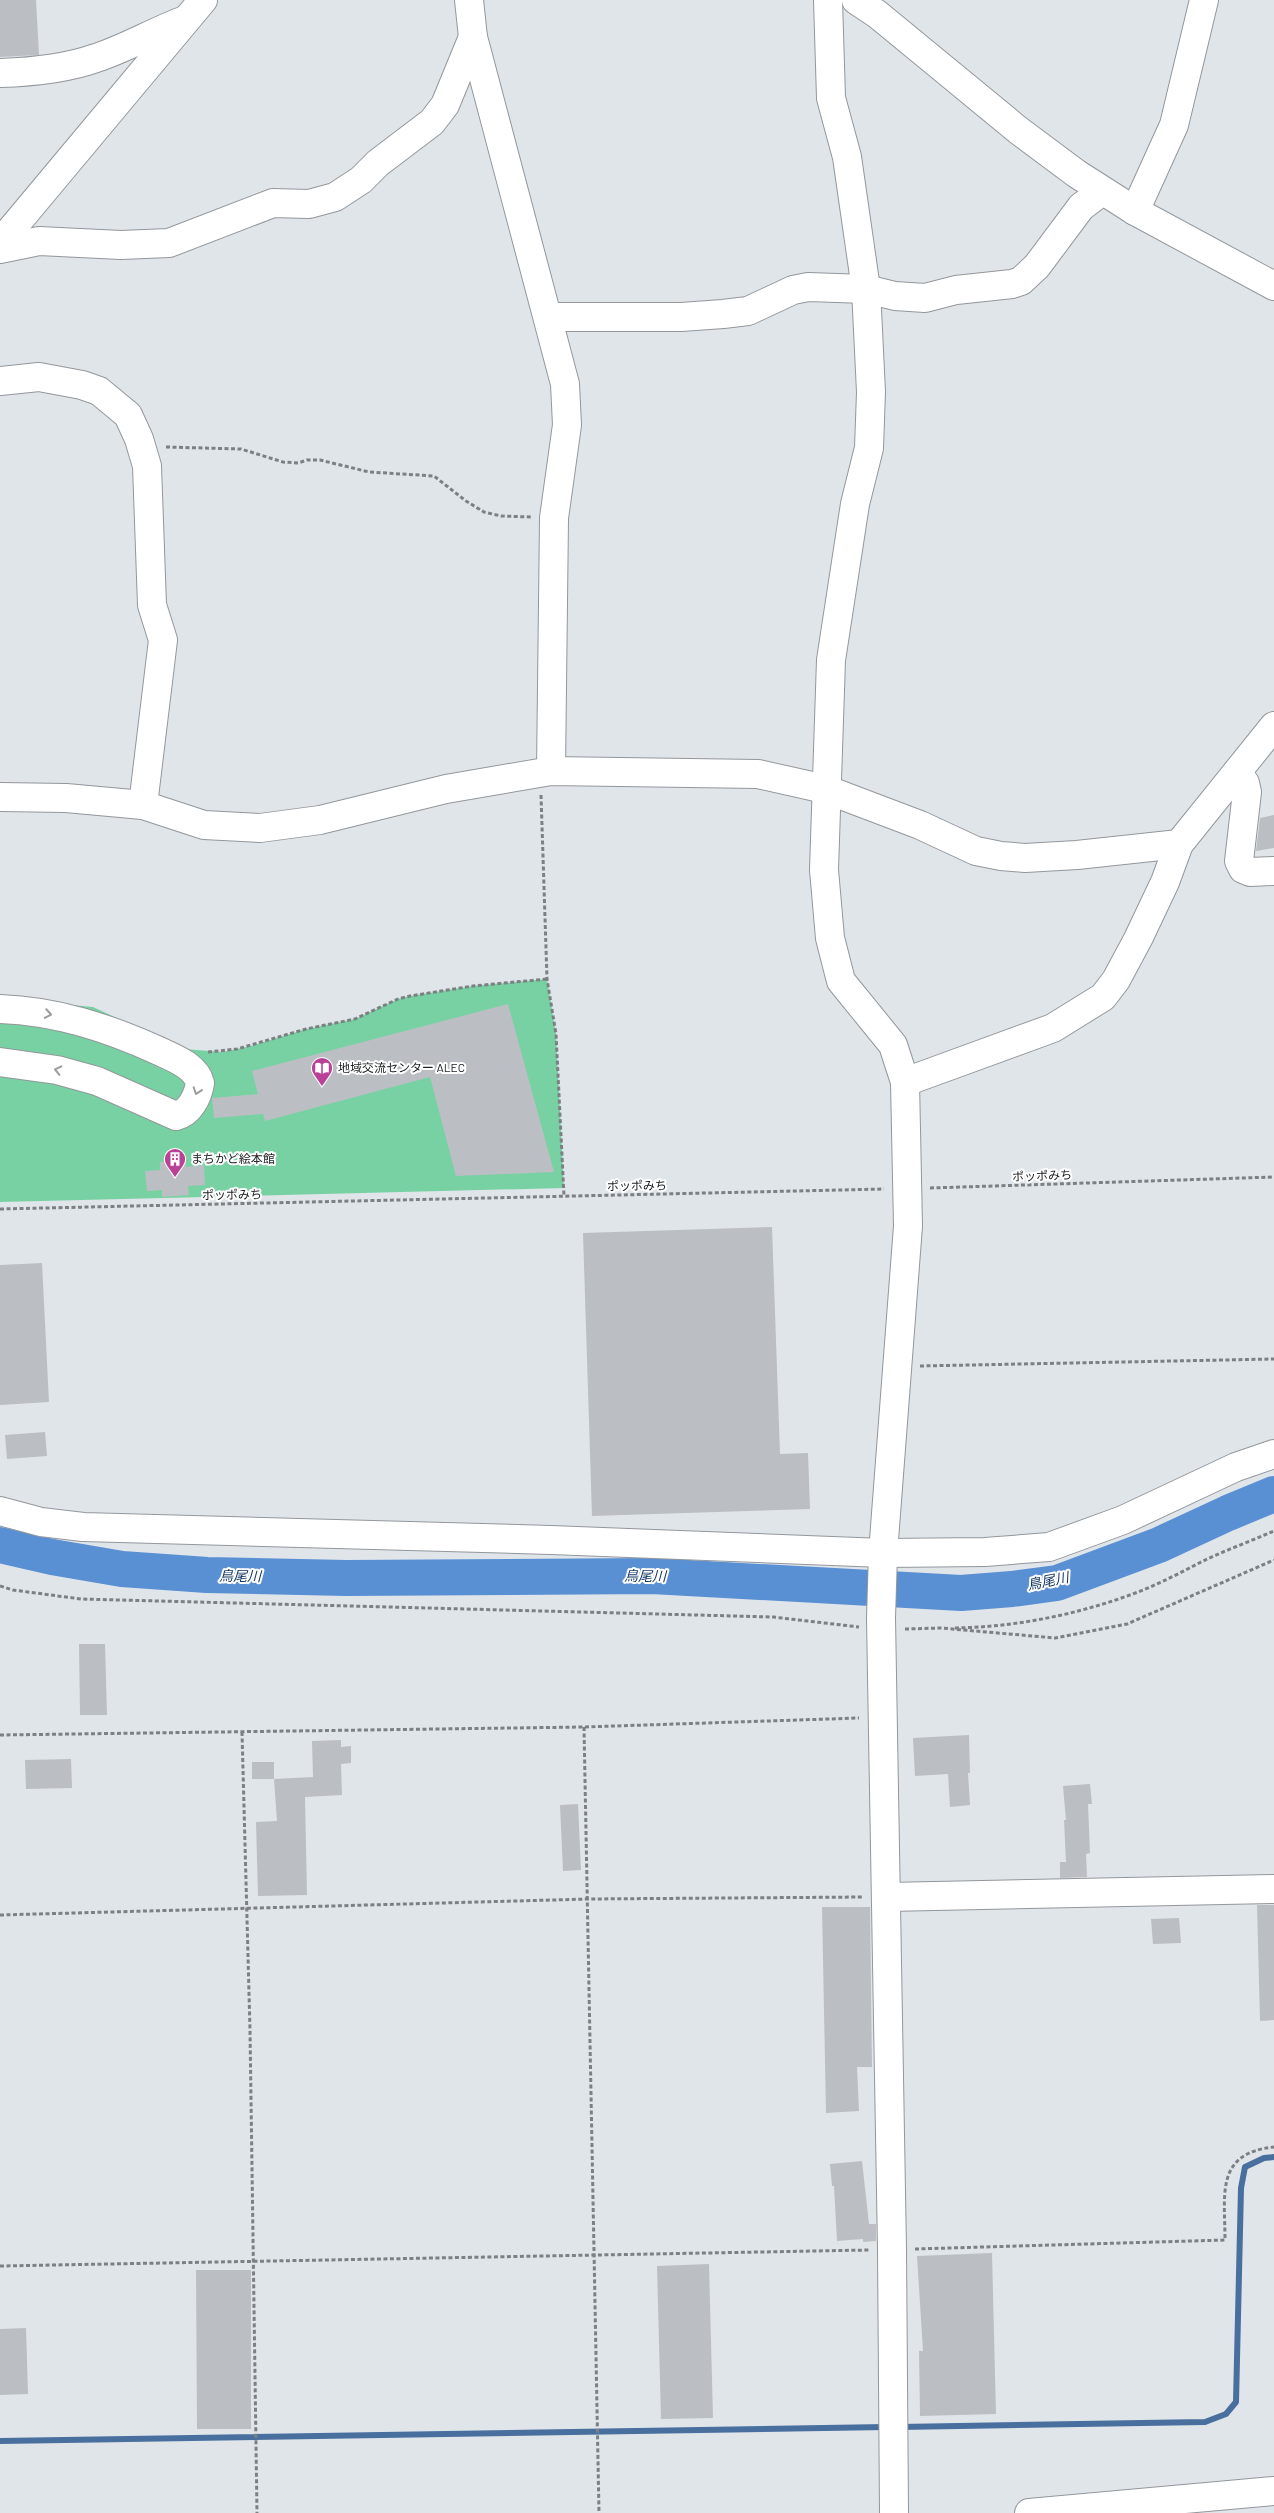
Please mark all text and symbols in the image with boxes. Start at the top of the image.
one-way arrow [44,1009,53,1019]
library icon: 地域交流センター ALEC [310,1056,334,1087]
place label: 地域交流センター ALEC [338,1060,465,1074]
one-way arrow [53,1065,62,1076]
one-way arrow [193,1086,203,1095]
building icon: まちかど絵本館 [163,1147,187,1178]
place label: まちかど絵本館 [191,1151,275,1165]
street label: ポッポみち [1012,1167,1072,1183]
street label: ポッポみち [607,1177,667,1193]
street label: ポッポみち [202,1186,262,1202]
water label: 鳥尾川 [219,1567,263,1584]
water label: 鳥尾川 [624,1567,668,1584]
water label: 鳥尾川 [1026,1568,1072,1593]

